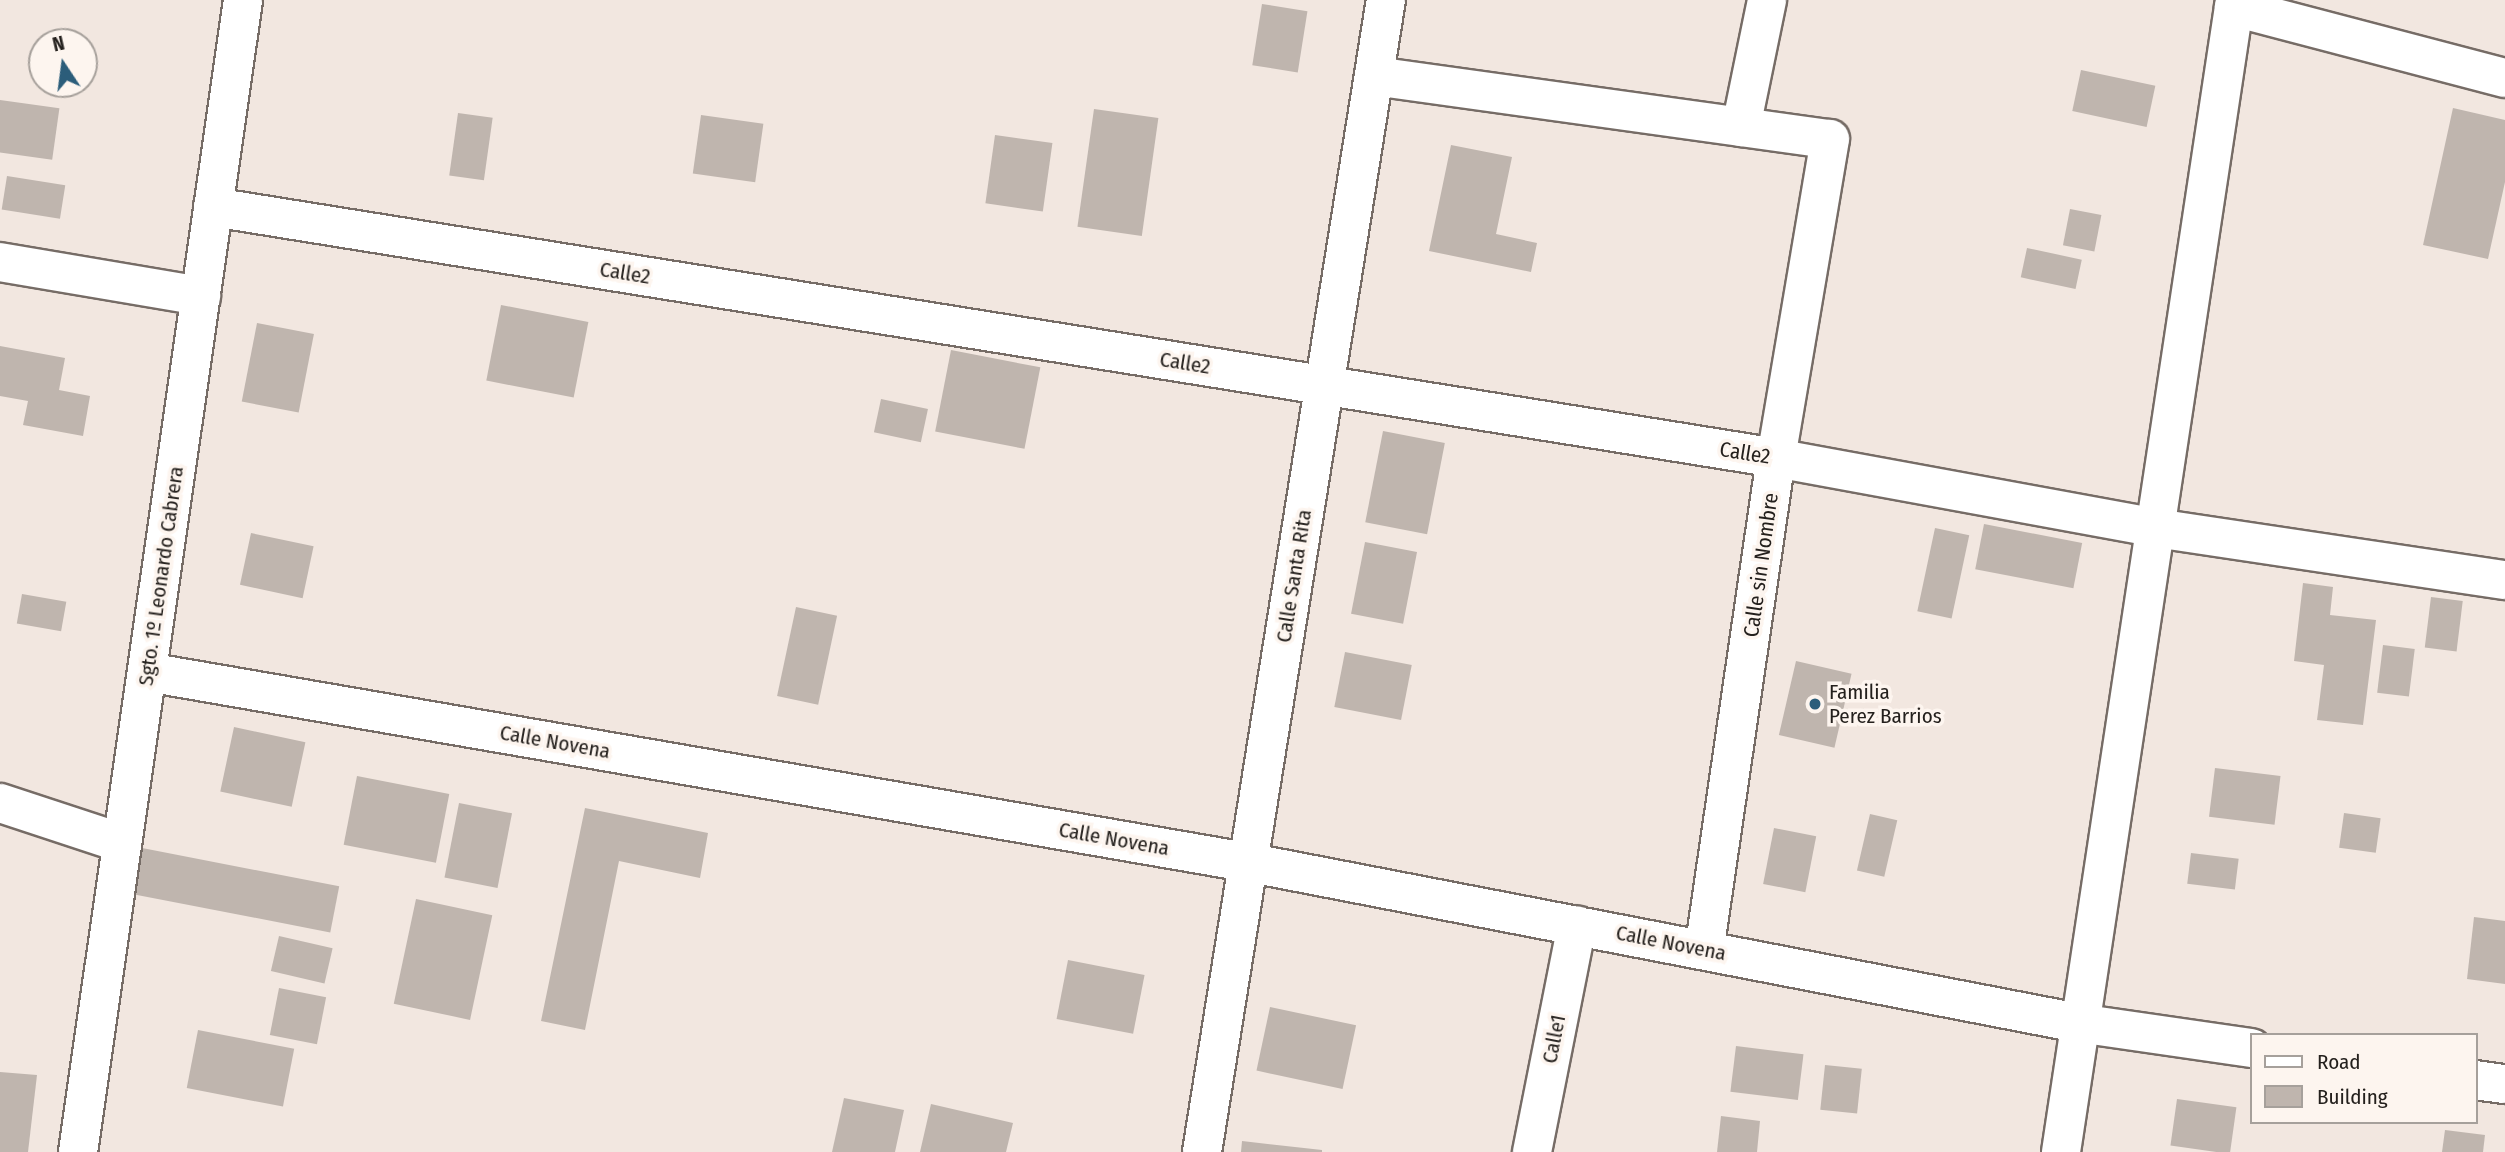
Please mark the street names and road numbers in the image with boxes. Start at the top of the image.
street label: Calle2 [598,257,652,289]
street label: Calle2 [1158,347,1212,379]
street label: Calle2 [1718,437,1772,469]
street label: Sgto. 1º Leonardo Cabrera [133,465,189,687]
street label: Calle sin Nombre [1738,491,1784,639]
street label: Calle Santa Rita [1271,508,1317,644]
street label: Calle Novena [498,720,612,764]
street label: Calle Novena [1057,817,1171,861]
street label: Calle Novena [1614,920,1728,966]
street label: Calle1 [1537,1013,1571,1065]

